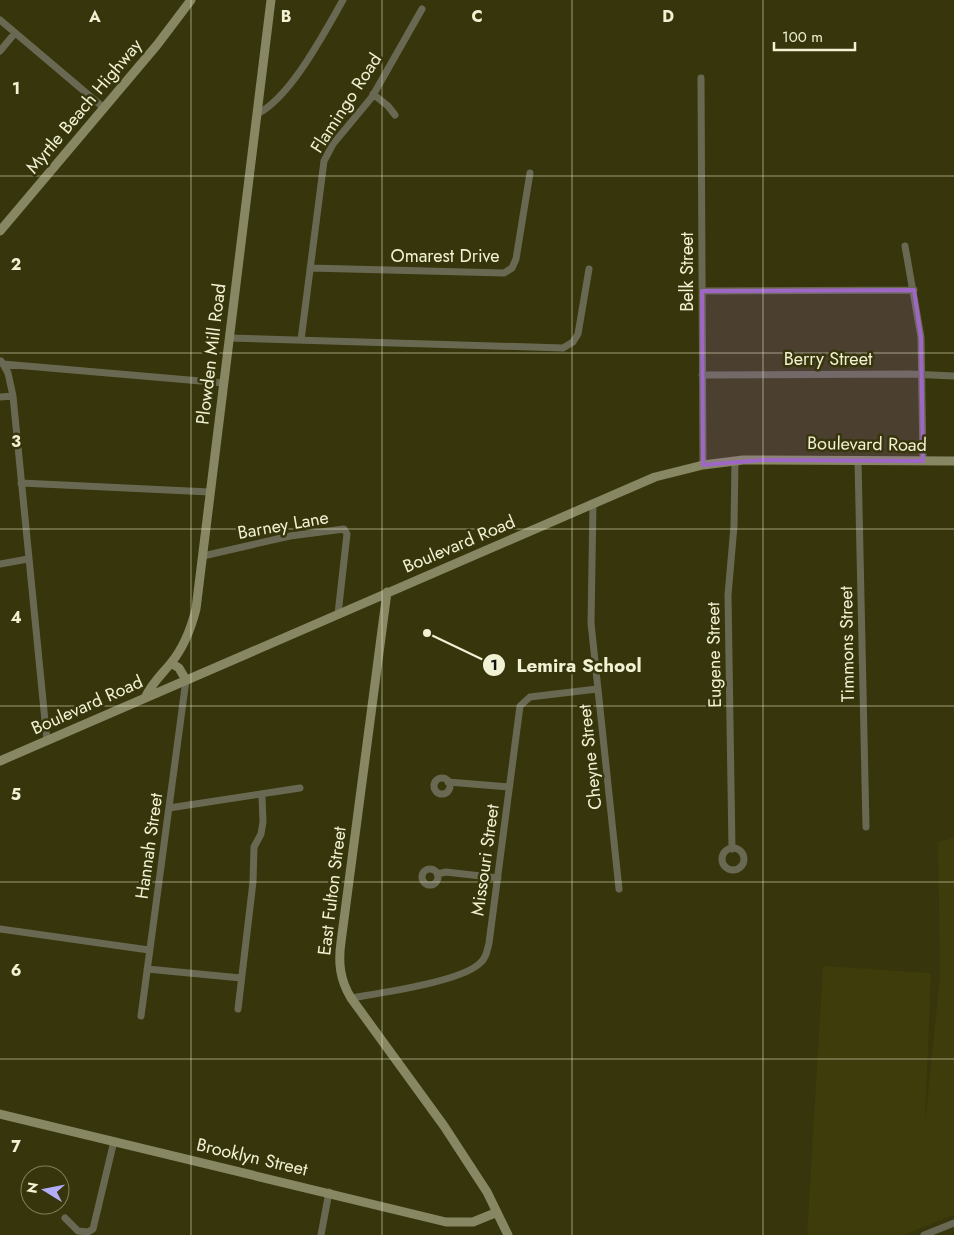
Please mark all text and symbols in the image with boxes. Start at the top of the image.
text: A [88,5,101,28]
text: B [281,5,291,28]
text: C [471,5,483,28]
text: D [662,5,674,28]
scale bar [774,20,855,52]
text: 100 m [782,26,823,48]
street label: Myrtle Beach Highway [20,33,148,179]
street label: Flamingo Road [304,48,388,158]
text: 1 [12,77,20,100]
street label: Belk Street [674,231,700,312]
street label: Omarest Drive [390,243,500,269]
text: 2 [11,253,21,276]
street label: Plowden Mill Road [189,282,233,426]
street label: Berry Street [784,346,873,372]
text: 3 [11,430,21,453]
street label: Boulevard Road [807,430,927,458]
street label: Barney Lane [235,504,331,546]
street label: Boulevard Road [399,509,519,579]
street label: Timmons Street [833,585,861,702]
street label: Eugene Street [700,601,728,708]
text: 4 [10,606,22,629]
callout: Lemira School [481,648,651,682]
text: Lemira School [516,652,642,679]
text: 1 [490,654,498,676]
street label: Boulevard Road [27,669,147,741]
street label: Cheyne Street [571,702,608,811]
text: 5 [11,783,21,806]
street label: Hannah Street [129,791,169,901]
street label: Missouri Street [464,802,506,917]
street label: East Fulton Street [311,824,353,957]
text: 6 [11,959,21,982]
street label: Brooklyn Street [194,1132,311,1183]
text: 7 [11,1135,21,1158]
north arrow [20,1165,70,1215]
text: N [21,1181,43,1195]

